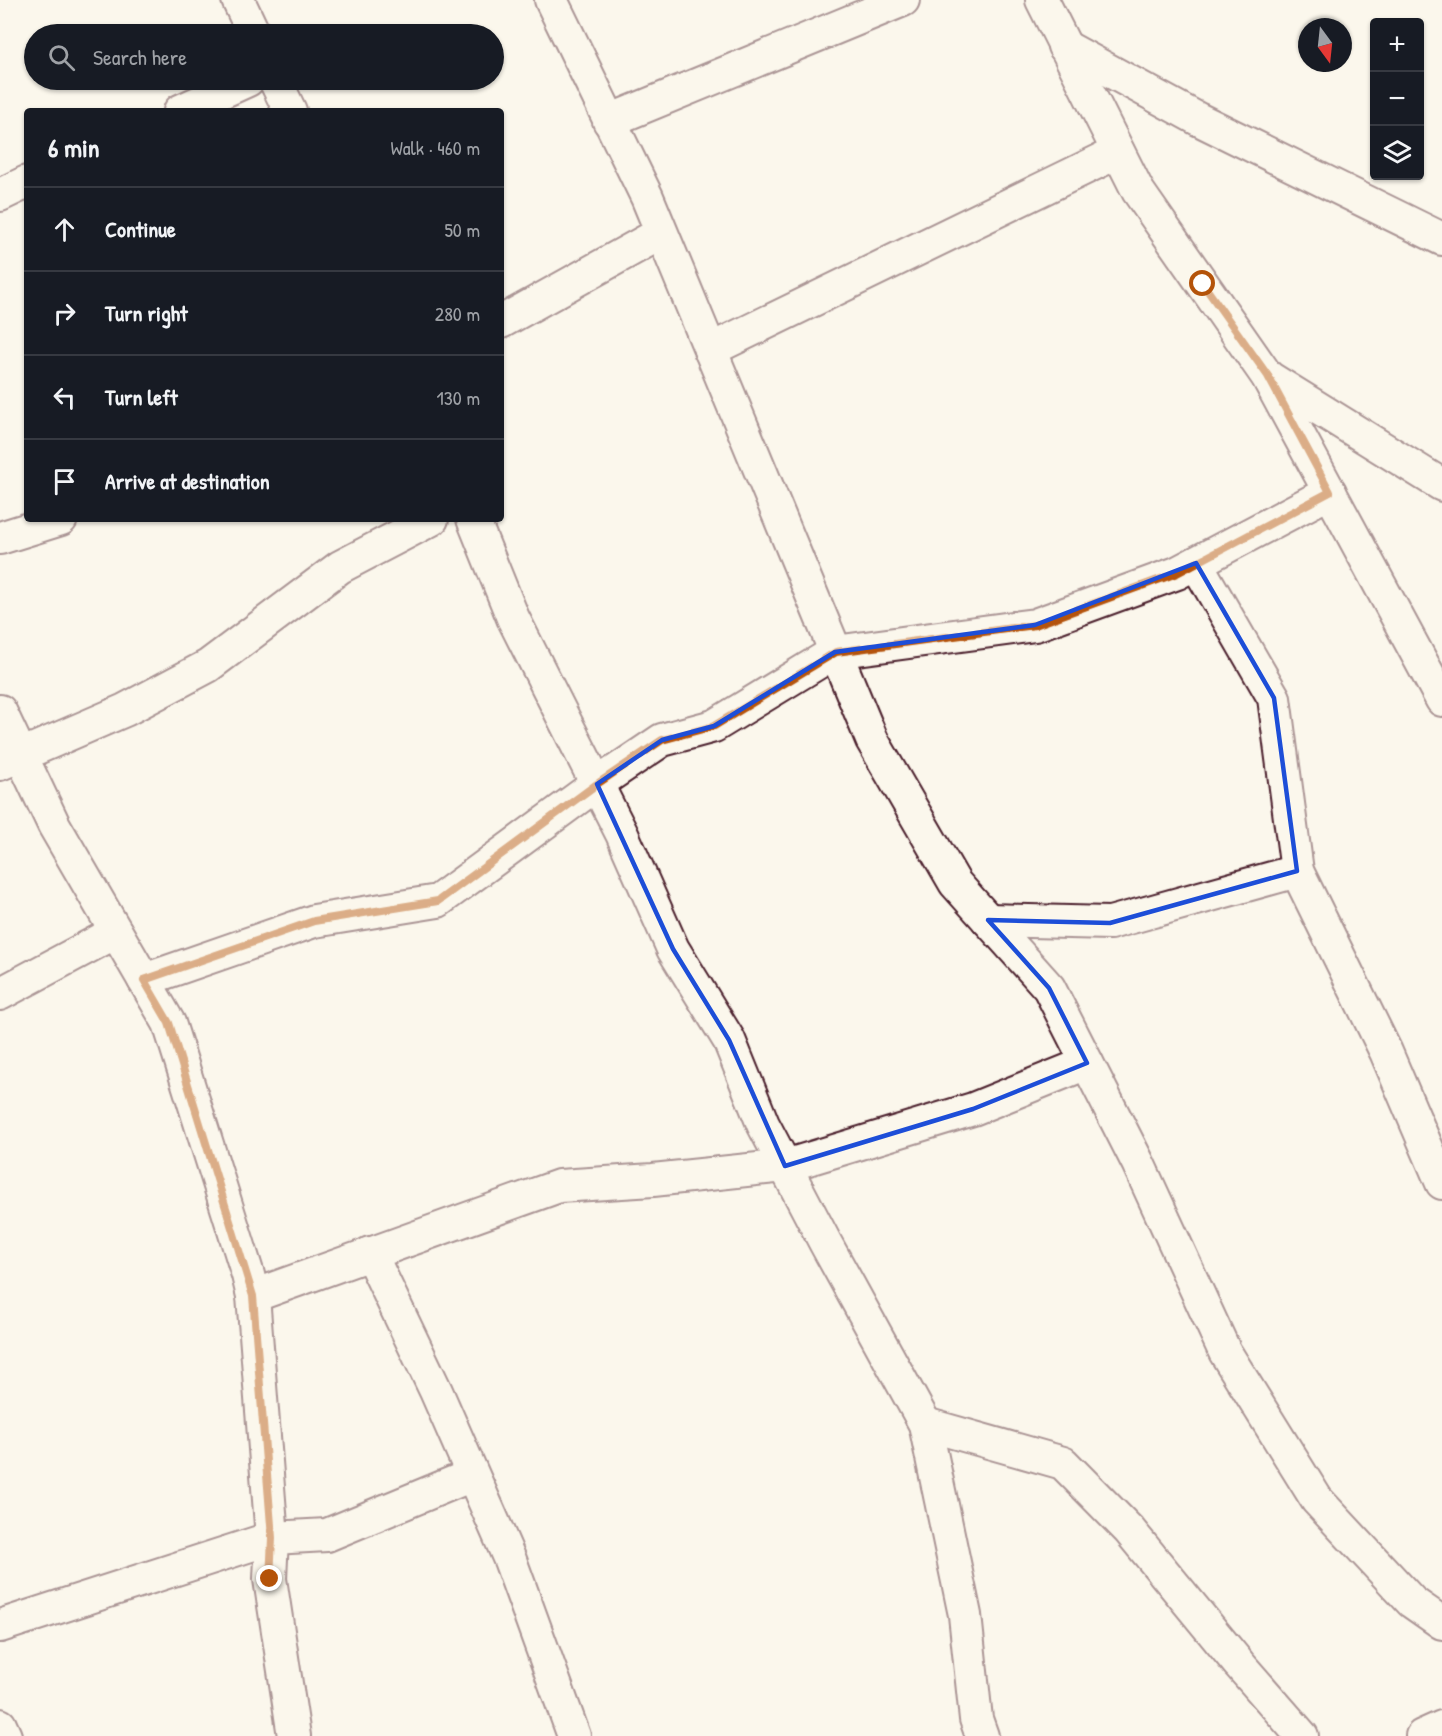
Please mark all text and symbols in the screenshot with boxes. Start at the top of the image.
north arrow [1298,18,1352,72]
map controls [1370,18,1424,180]
button: + [1370,18,1424,72]
search box [24,24,504,90]
icon: search [45,41,78,74]
text: Search here [93,42,187,72]
button: − [1370,72,1424,126]
button: layers [1370,126,1424,180]
text: 6 min [48,130,100,165]
text: Walk · 460 m [390,134,480,161]
icon: ahead [48,213,81,246]
text: Continue [105,214,176,244]
text: 50 m [444,216,480,243]
route start [1189,270,1215,296]
icon: right [48,297,81,330]
text: Turn right [105,298,188,328]
text: 280 m [435,300,480,327]
icon: left [48,381,81,414]
text: Turn left [105,382,178,412]
text: 130 m [437,384,480,411]
icon: arrive [48,465,81,498]
text: Arrive at destination [105,466,270,496]
route end [256,1565,282,1591]

